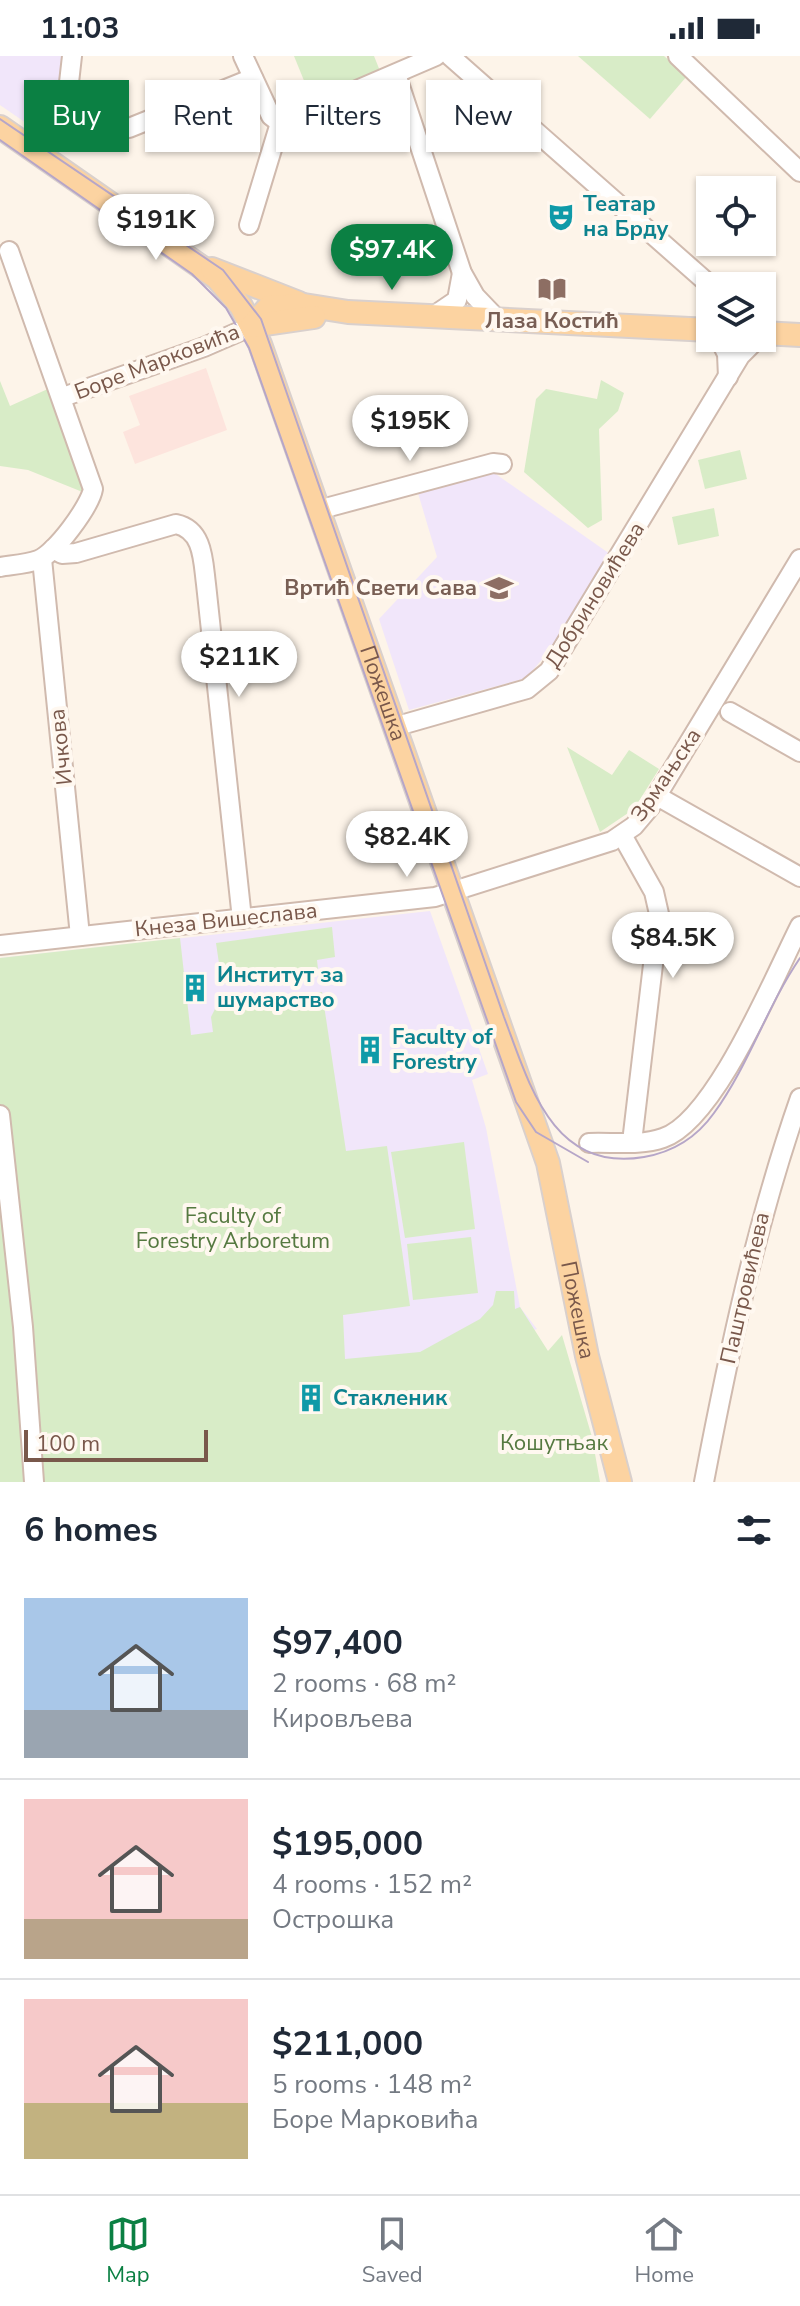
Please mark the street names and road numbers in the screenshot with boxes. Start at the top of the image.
street label: Боре Марковића [70,317,244,407]
street label: Добриновићева [538,516,652,674]
street label: Пожешка [352,641,413,745]
street label: Ичкова [42,707,80,787]
street label: Зрмањска [624,722,708,828]
street label: Кнеза Вишеслава [133,895,319,945]
street label: Паштровићева [713,1209,777,1367]
street label: Пожешка [553,1258,602,1362]

